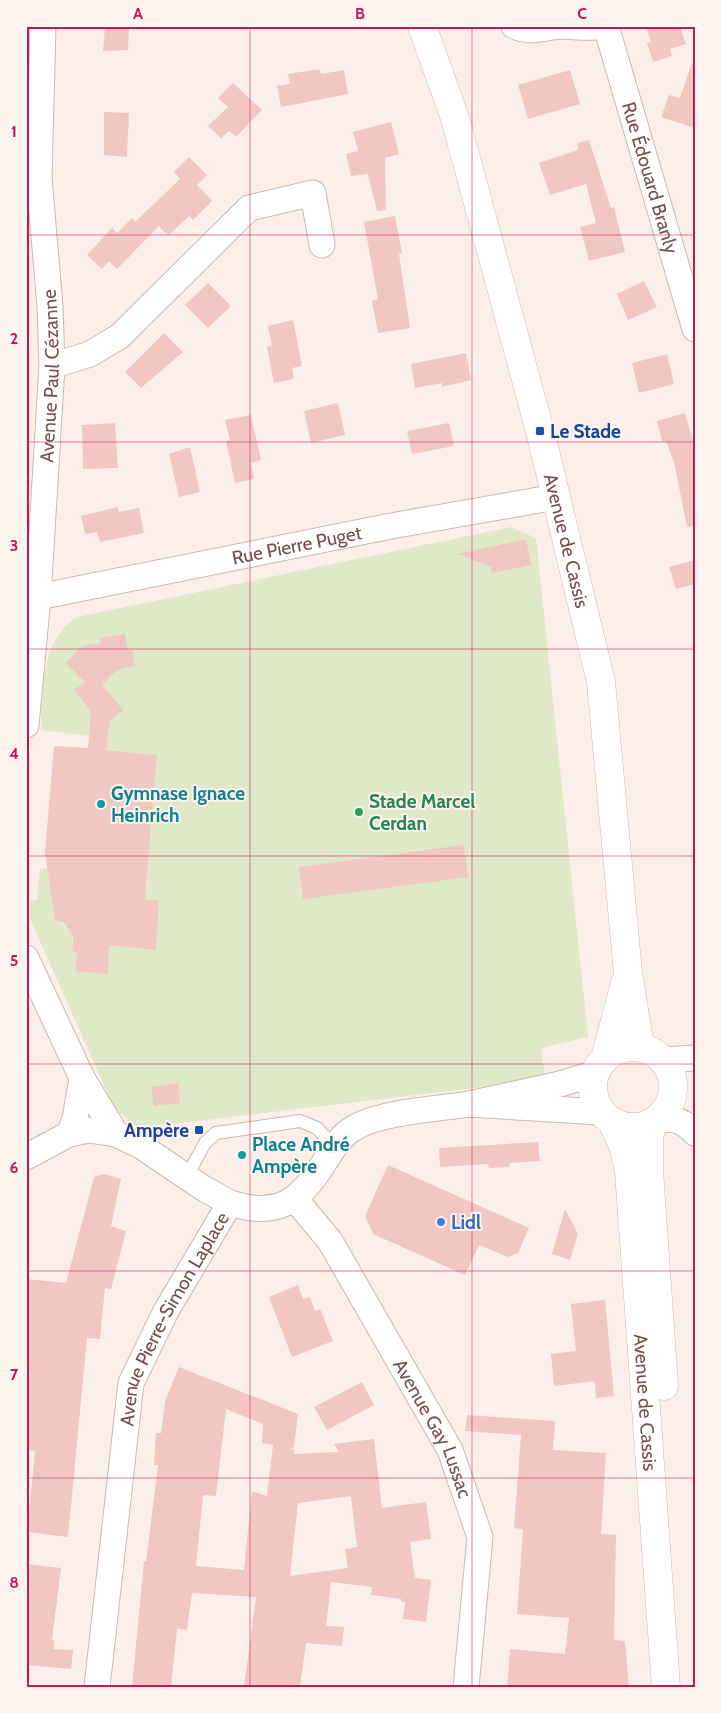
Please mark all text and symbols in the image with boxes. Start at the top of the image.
text: A [133,4,143,23]
text: B [355,4,365,23]
text: C [577,4,587,23]
street label: Rue Édouard Branly [617,99,684,257]
text: 1 [11,122,17,141]
street label: Avenue Paul Cézanne [35,288,64,463]
text: 2 [10,329,18,348]
place label: Le Stade [550,420,621,443]
marker: Le Stade [534,425,546,437]
street label: Avenue de Cassis [539,471,594,610]
street label: Rue Pierre Puget [230,521,364,569]
text: 3 [10,536,18,555]
text: 4 [9,744,19,763]
place label: Gymnase Ignace Heinrich [111,782,245,827]
place label: Stade Marcel Cerdan [369,790,475,835]
marker: Gymnase Ignace Heinrich [95,798,107,810]
marker: Stade Marcel Cerdan [353,806,365,818]
text: 5 [10,951,18,970]
place label: Ampère [124,1119,189,1142]
marker: Ampère [193,1124,205,1136]
place label: Place André Ampère [252,1133,350,1178]
marker: Place André Ampère [236,1149,248,1161]
text: 6 [10,1158,19,1177]
street label: Avenue Pierre-Simon Laplace [115,1207,234,1427]
place label: Lidl [451,1211,481,1234]
marker: Lidl [435,1216,447,1228]
street label: Avenue de Cassis [629,1333,662,1472]
street label: Avenue Gay Lussac [389,1355,477,1501]
text: 7 [10,1365,19,1384]
text: 8 [9,1573,19,1592]

